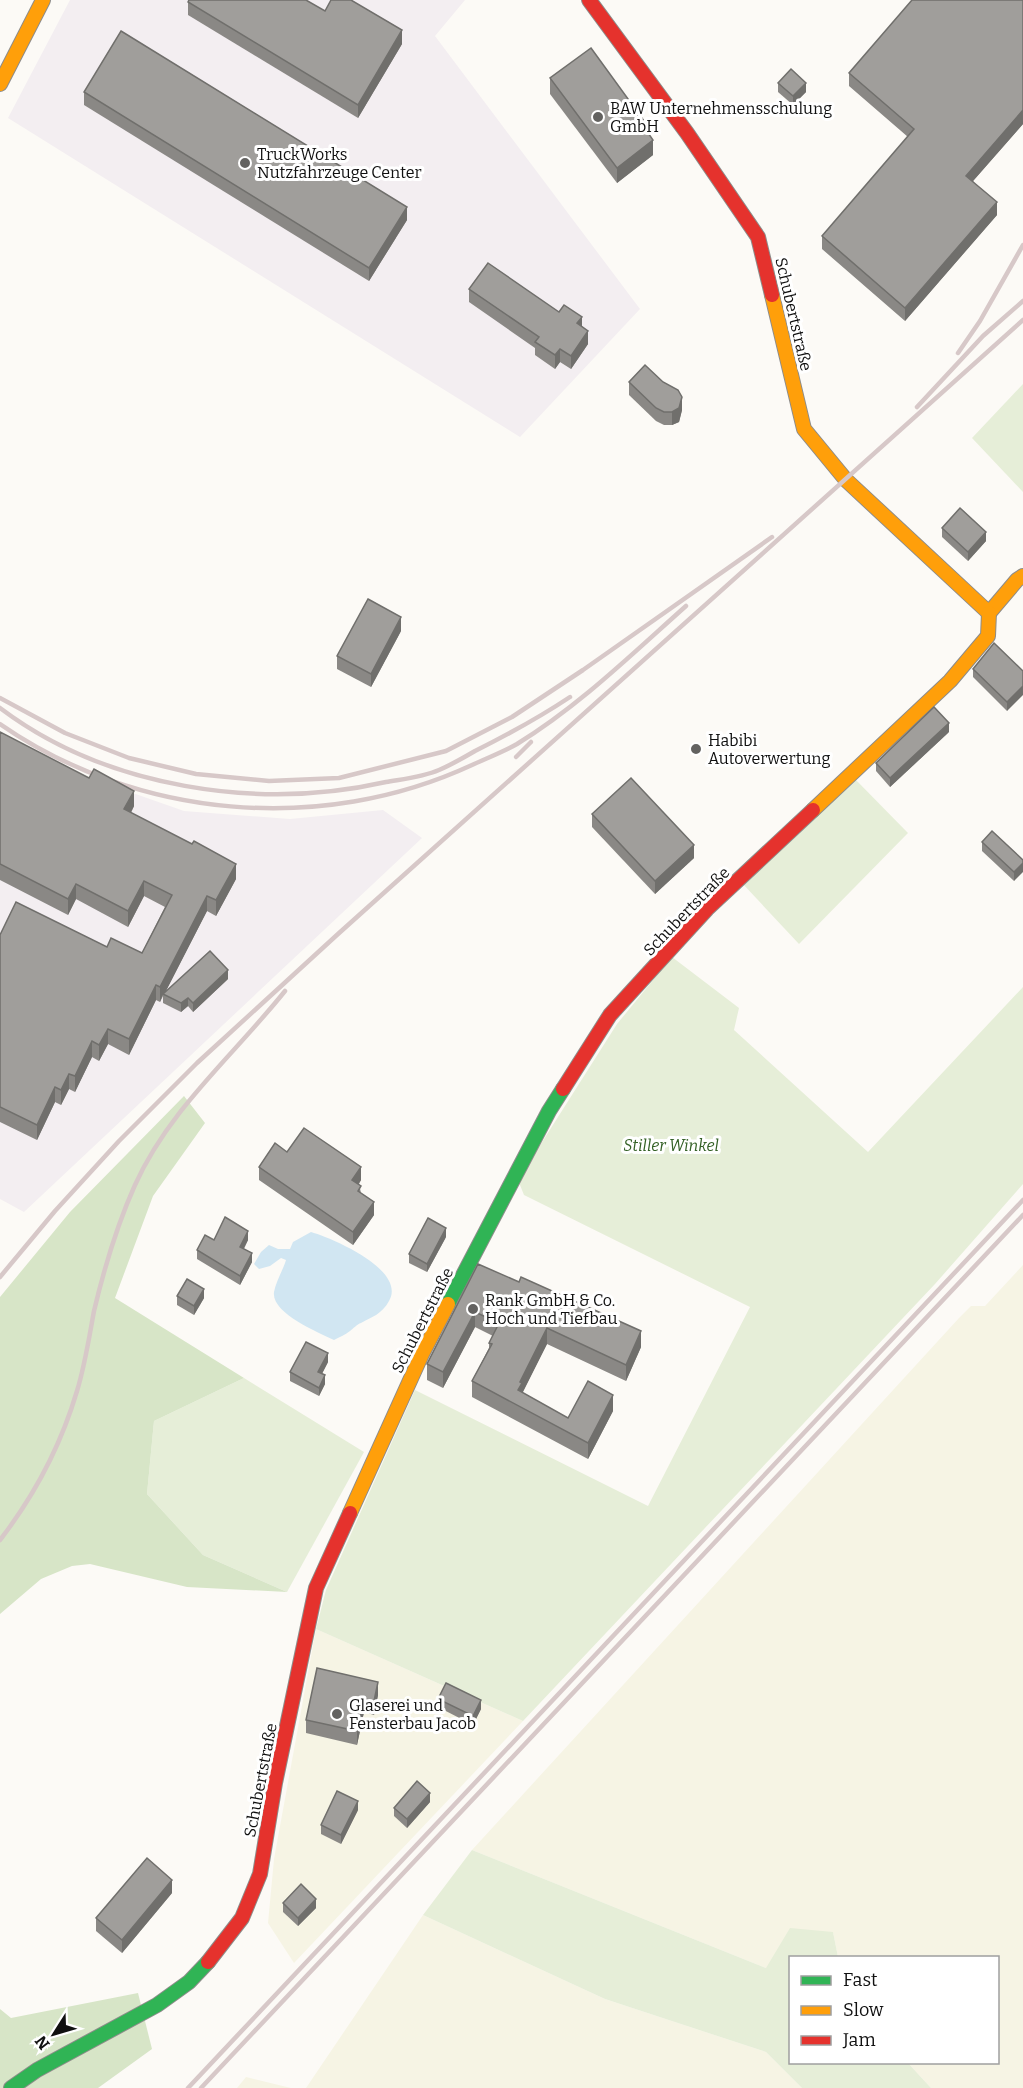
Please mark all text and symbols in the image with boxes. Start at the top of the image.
place label: BAW Unternehmensschulung GmbH [610,99,832,136]
marker: BAW Unternehmensschulung GmbH [591,110,605,124]
place label: TruckWorks Nutzfahrzeuge Center [257,145,422,182]
marker: TruckWorks Nutzfahrzeuge Center [238,156,252,170]
street label: Schubertstraße [771,256,816,373]
place label: Habibi Autoverwertung [708,731,830,768]
marker: Habibi Autoverwertung [689,742,703,756]
street label: Schubertstraße [639,863,733,960]
park label: Stiller Winkel [623,1136,719,1155]
street label: Schubertstraße [388,1264,457,1376]
place label: Rank GmbH & Co. Hoch und Tiefbau [485,1291,617,1328]
marker: Rank GmbH & Co. Hoch und Tiefbau [466,1302,480,1316]
place label: Glaserei und Fensterbau Jacob [349,1696,476,1733]
marker: Glaserei und Fensterbau Jacob [330,1707,344,1721]
street label: Schubertstraße [240,1722,281,1839]
legend [789,1956,999,2064]
text: Fast [843,1969,878,1991]
text: Slow [843,1999,884,2021]
north arrow [24,2004,84,2064]
text: Jam [842,2029,876,2051]
text: N [31,2032,54,2053]

